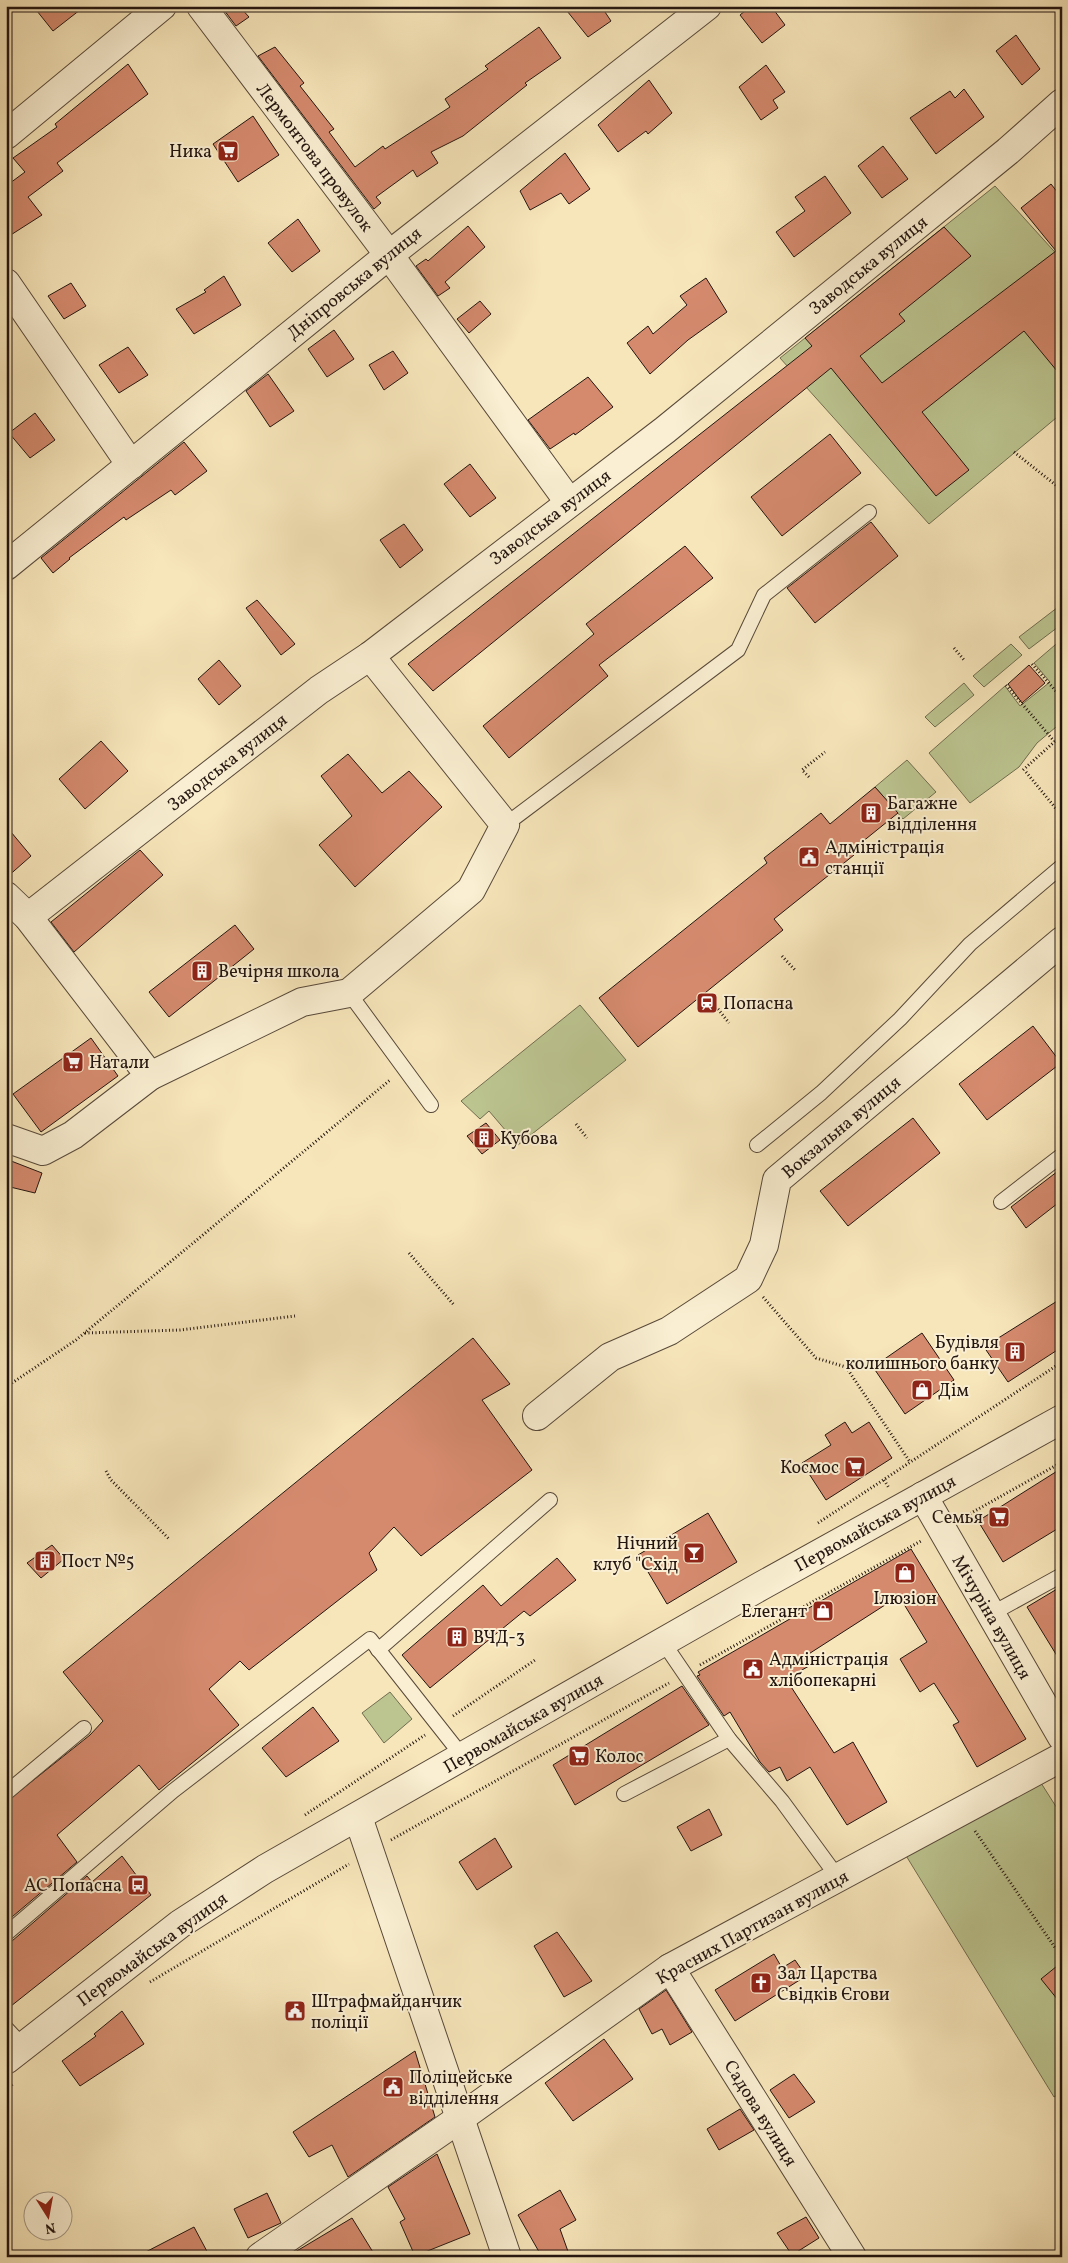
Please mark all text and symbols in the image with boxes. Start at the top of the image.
street label: Лермонтова провулок [249,78,378,238]
supermarket icon: Ника [216,139,240,163]
place label: Ника [169,140,212,165]
street label: Заводська вулиця [804,211,934,322]
street label: Дніпровська вулиця [282,222,428,346]
street label: Заводська вулиця [485,464,617,572]
street label: Заводська вулиця [163,708,293,818]
place label: Багажне відділення [887,792,977,838]
building icon: Багажне відділення [859,801,883,825]
place label: Адміністрація станції [825,836,944,882]
public building icon: Адміністрація станції [797,845,821,869]
building icon: Вечірня школа [190,959,214,983]
place label: Вечірня школа [218,960,340,985]
station icon: Попасна [695,991,719,1015]
place label: Попасна [723,992,793,1017]
supermarket icon: Натали [61,1050,85,1074]
place label: Натали [89,1051,150,1076]
street label: Вокзальна вулиця [777,1071,907,1185]
building icon: Кубова [472,1126,496,1150]
place label: Кубова [500,1127,558,1152]
place label: Будівля колишнього банку [846,1331,999,1377]
building icon: Будівля колишнього банку [1003,1340,1027,1364]
shop icon: Дім [910,1378,934,1402]
place label: Дім [938,1379,969,1404]
supermarket icon: Космос [843,1455,867,1479]
place label: Космос [780,1456,839,1481]
street label: Первомайська вулиця [791,1470,961,1579]
supermarket icon: Семья [987,1505,1011,1529]
place label: Семья [932,1506,983,1531]
place label: Нічний клуб "Схід [593,1532,678,1578]
bar icon: Нічний клуб "Схід [682,1541,706,1565]
building icon: Пост №5 [33,1549,57,1573]
place label: Пост №5 [61,1550,134,1575]
street label: Мічуріна вулиця [945,1551,1036,1685]
shop icon: Ілюзіон [893,1561,917,1585]
place label: Ілюзіон [873,1587,937,1612]
shop icon: Елегант [811,1599,835,1623]
place label: Елегант [741,1600,807,1625]
building icon: ВЧД-3 [445,1625,469,1649]
place label: ВЧД-3 [473,1626,525,1651]
place label: Адміністрація хлібопекарні [769,1648,888,1694]
public building icon: Адміністрація хлібопекарні [741,1657,765,1681]
street label: Первомайська вулиця [439,1668,608,1780]
supermarket icon: Колос [567,1744,591,1768]
place label: Колос [595,1745,644,1770]
street label: Красних Партизан вулиця [652,1865,854,1992]
bus stop icon: АС Попасна [126,1873,150,1897]
place label: АС Попасна [24,1874,122,1899]
street label: Первомайська вулиця [72,1887,233,2013]
place label: Зал Царства Свідків Єгови [777,1962,890,2008]
church icon: Зал Царства Свідків Єгови [749,1971,773,1995]
place label: Штрафмайданчик поліції [311,1990,462,2036]
public building icon: Штрафмайданчик поліції [283,1999,307,2023]
street label: Садова вулиця [717,2056,802,2172]
place label: Поліцейське відділення [409,2066,512,2112]
public building icon: Поліцейське відділення [381,2075,405,2099]
north arrow [22,2190,72,2240]
text: N [43,2217,57,2238]

